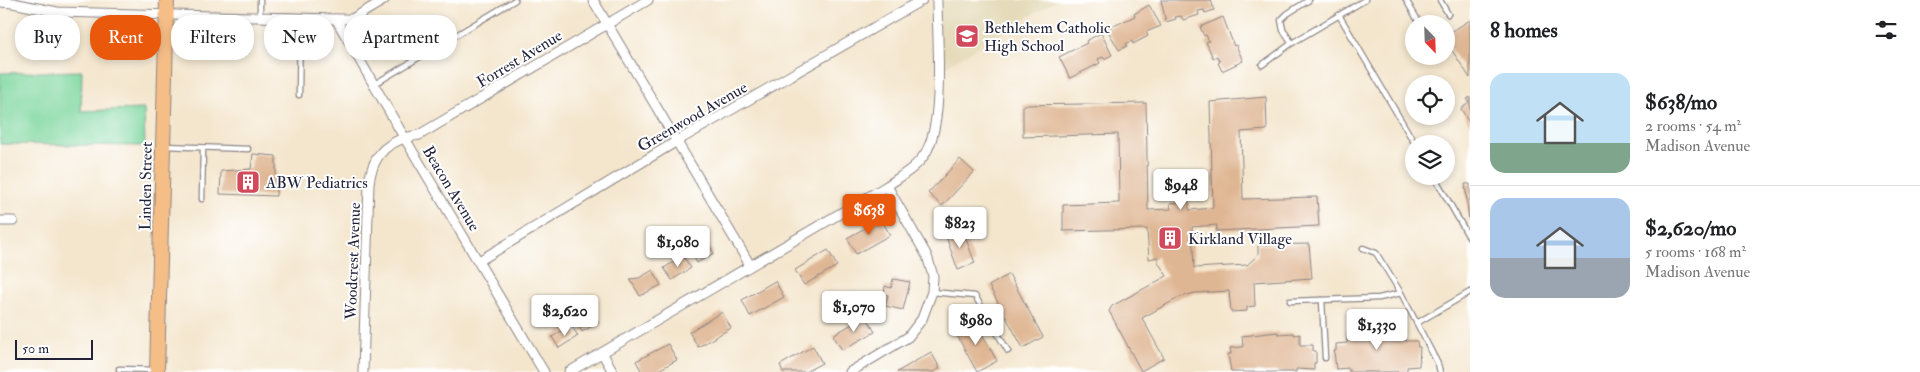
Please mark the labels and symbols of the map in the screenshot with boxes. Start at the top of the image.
north arrow [1405,15,1455,65]
place label: Bethlehem Catholic High School [984,18,1111,56]
school or university icon: Bethlehem Catholic High School [954,23,980,49]
street label: Forrest Avenue [473,25,566,92]
street label: Greenwood Avenue [634,77,751,156]
street label: Linden Street [135,141,157,231]
street label: Beacon Avenue [418,142,485,235]
pin: $948 [1151,168,1211,211]
building icon: ABW Pediatrics [235,169,261,195]
place label: ABW Pediatrics [265,173,368,193]
pin: $638 [839,194,899,236]
street label: Woodcrest Avenue [341,202,365,321]
pin: $823 [930,206,990,249]
building icon: Kirkland Village [1157,225,1183,251]
pin: $1,080 [637,226,719,268]
place label: Kirkland Village [1188,229,1292,249]
pin: $1,070 [813,290,895,333]
pin: $2,620 [524,294,606,337]
pin: $980 [946,304,1006,346]
pin: $1,330 [1336,308,1418,351]
scale bar [15,337,92,360]

